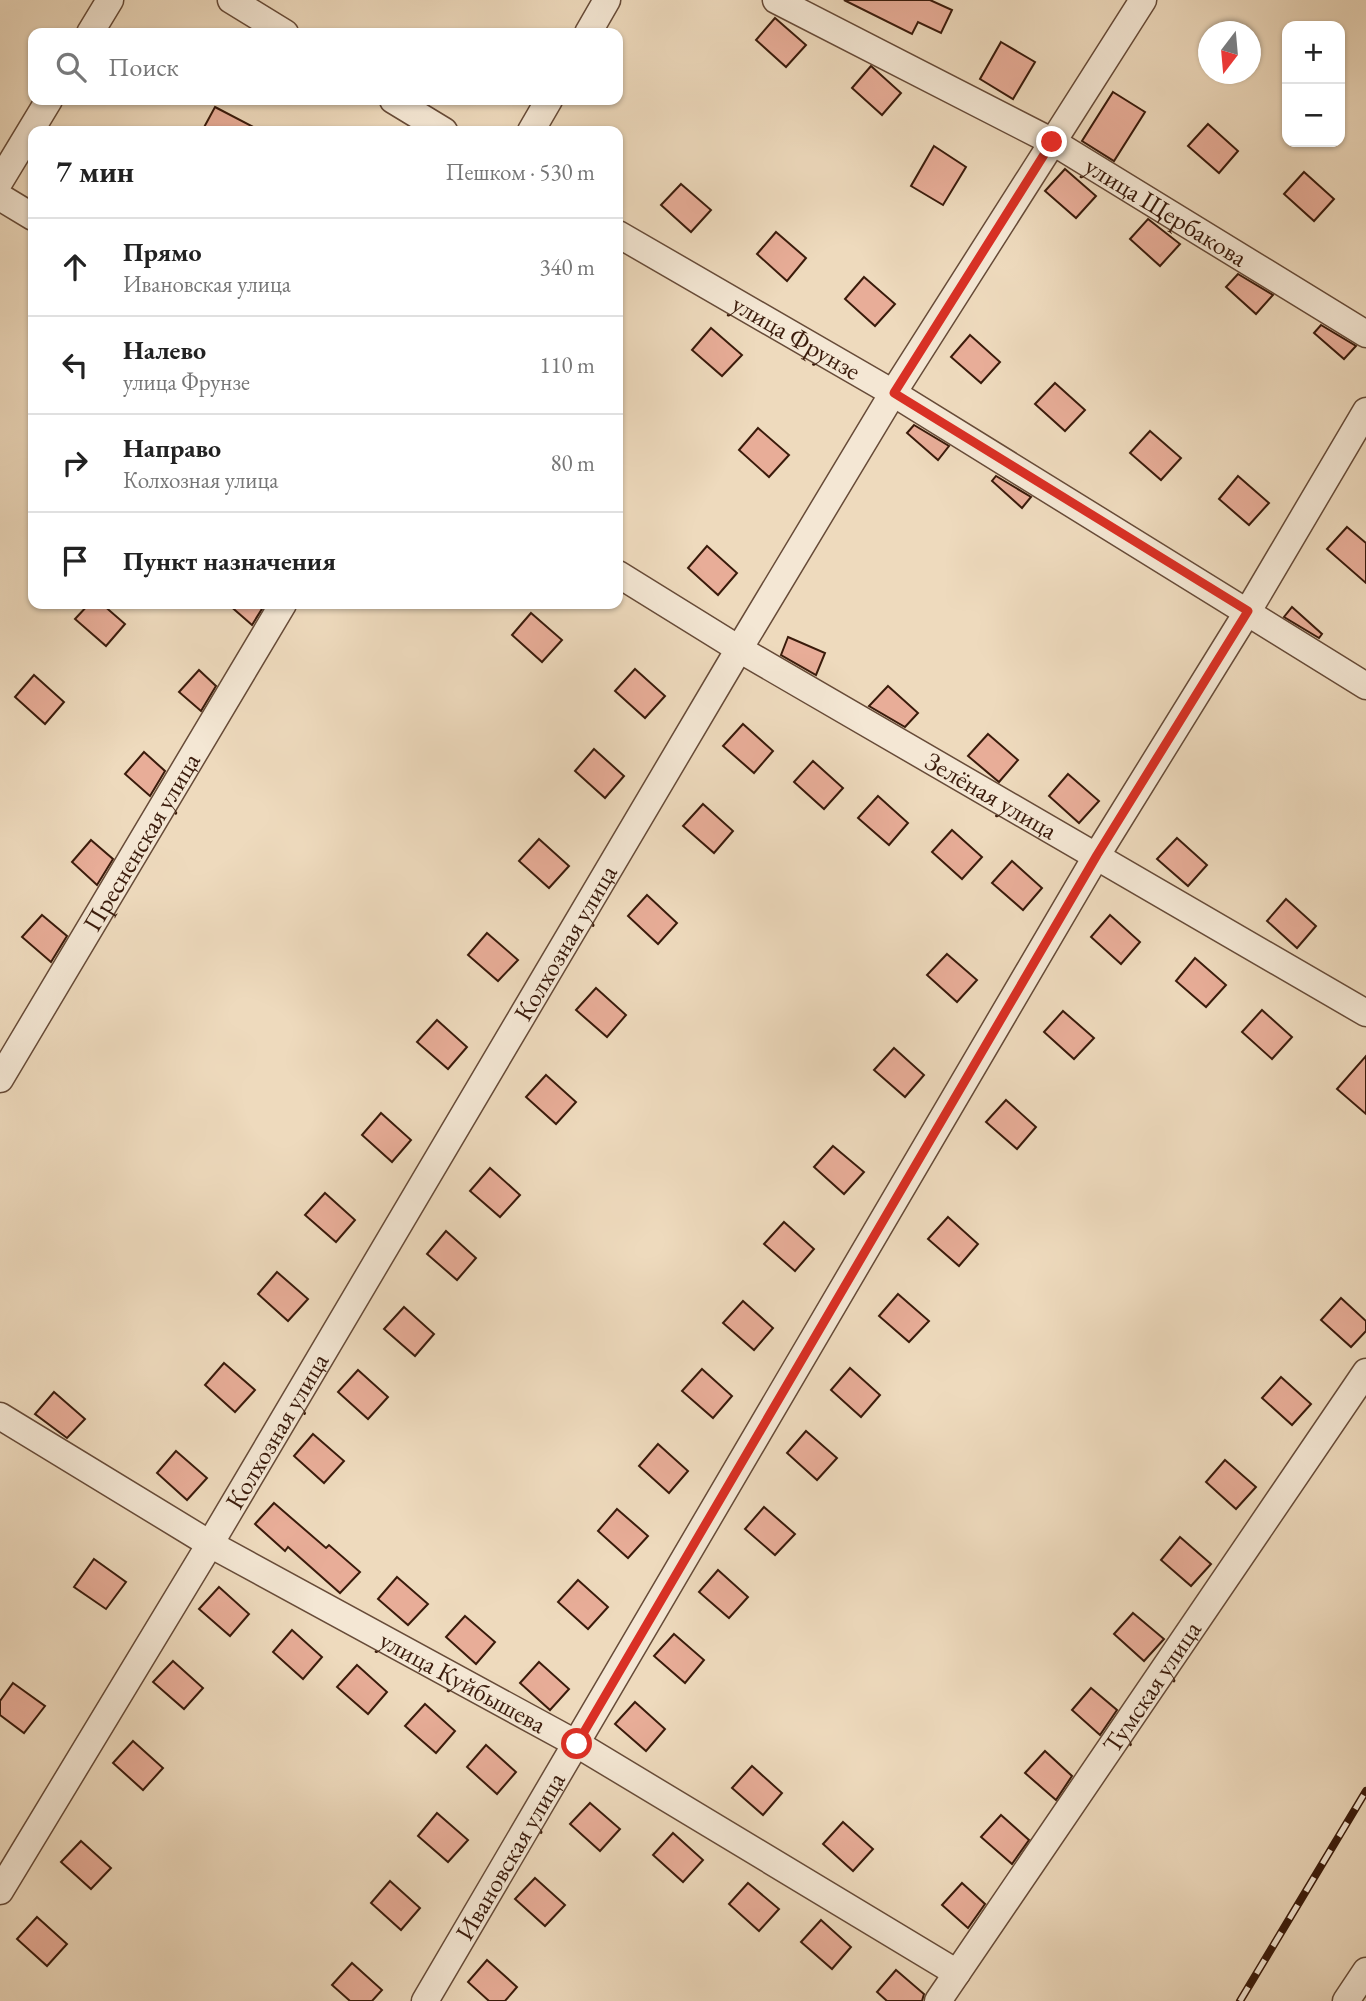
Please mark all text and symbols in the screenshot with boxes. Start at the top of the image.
north arrow [1198,21,1261,84]
map controls [1282,21,1345,147]
button: + [1282,21,1345,84]
search box [28,28,623,105]
icon: search [52,48,90,86]
text: Поиск [108,50,179,84]
button: − [1282,84,1345,147]
route end [1036,126,1067,157]
street label: улица Щербакова [1078,149,1254,275]
text: 7 мин [56,152,134,191]
text: Пешком · 530 m [446,157,595,187]
text: Прямо [123,235,202,269]
icon: ahead [56,248,94,286]
text: 340 m [539,252,595,282]
text: Ивановская улица [123,269,291,299]
street label: улица Фрунзе [726,286,867,388]
text: Налево [123,333,206,367]
icon: left [56,346,94,384]
text: 110 m [539,350,595,380]
text: улица Фрунзе [123,367,250,397]
text: Направо [123,431,221,465]
icon: right [56,444,94,482]
text: 80 m [550,448,595,478]
text: Колхозная улица [123,465,279,495]
icon: arrive [56,542,94,580]
text: Пункт назначения [123,544,336,578]
street label: Зелёная улица [919,744,1064,847]
street label: Пресненская улица [75,746,208,938]
street label: Колхозная улица [506,858,625,1027]
street label: Колхозная улица [217,1346,337,1515]
street label: Тумская улица [1095,1614,1209,1760]
street label: улица Куйбышева [374,1623,553,1741]
route start [561,1728,592,1759]
street label: Ивановская улица [447,1765,573,1947]

